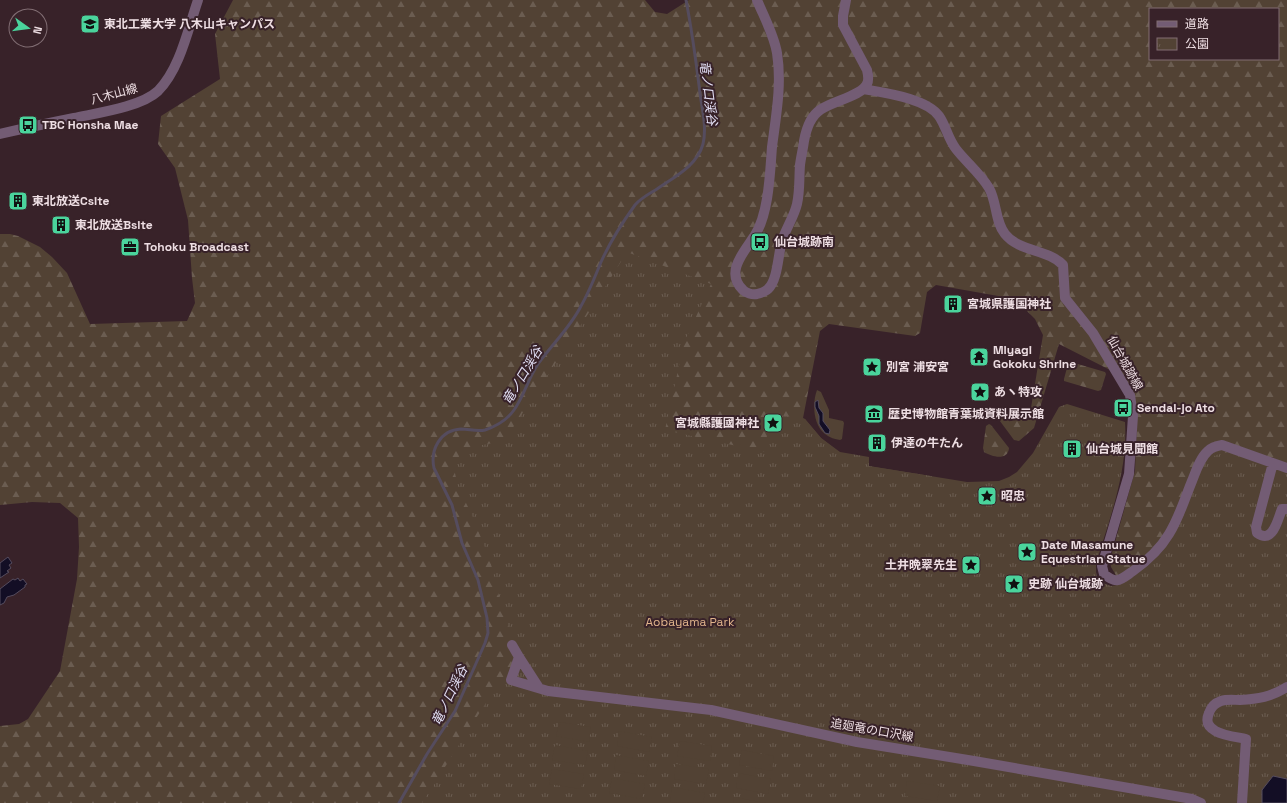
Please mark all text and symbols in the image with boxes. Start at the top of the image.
north arrow [8,8,48,48]
legend [1149,8,1279,60]
school or university icon: 東北工業大学 八木山キャンパス [79,13,101,35]
place label: 東北工業大学 八木山キャンパス [104,16,275,32]
text: 道路 [1185,16,1209,32]
text: N [30,25,45,36]
text: 公園 [1185,36,1209,52]
water label: 竜ノ口渓谷 [696,60,721,127]
street label: 八木山線 [89,80,139,108]
bus stop icon: TBC Honsha Mae [17,114,39,136]
place label: TBC Honsha Mae [42,117,138,133]
building icon: 東北放送Csite [7,190,29,212]
place label: 東北放送Csite [32,193,109,209]
building icon: 東北放送Bsite [50,214,72,236]
place label: 東北放送Bsite [75,217,153,233]
bus stop icon: 仙台城跡南 [749,231,771,253]
place label: 仙台城跡南 [774,234,834,250]
office icon: Tohoku Broadcast [119,236,141,258]
place label: Tohoku Broadcast [144,239,249,255]
building icon: 宮城県護国神社 [942,293,964,315]
place label: 宮城県護国神社 [967,296,1051,312]
street label: 仙台城跡線 [1103,333,1147,393]
water label: 竜ノ口渓谷 [498,342,547,407]
place label: Miyagi Gokoku Shrine [993,342,1076,372]
temple icon: Miyagi Gokoku Shrine [968,346,990,368]
place icon: 別宮 浦安宮 [861,356,883,378]
place label: 別宮 浦安宮 [886,359,949,375]
place icon: あヽ特攻 [969,381,991,403]
place label: あヽ特攻 [994,384,1042,400]
bus stop icon: Sendai-jo Ato [1112,397,1134,419]
place label: Sendai-jo Ato [1137,400,1215,416]
museum icon: 歴史博物館青葉城資料展示館 [863,403,885,425]
place label: 歴史博物館青葉城資料展示館 [888,406,1044,422]
place icon: 宮城縣護國神社 [762,412,784,434]
place label: 宮城縣護國神社 [675,415,759,431]
building icon: 伊達の牛たん [866,432,888,454]
place label: 伊達の牛たん [891,435,963,451]
building icon: 仙台城見聞館 [1061,438,1083,460]
place label: 仙台城見聞館 [1086,441,1158,457]
place icon: 昭忠 [976,485,998,507]
place label: 昭忠 [1001,488,1025,504]
place label: Date Masamune Equestrian Statue [1041,537,1146,567]
place icon: Date Masamune Equestrian Statue [1016,541,1038,563]
place icon: 土井晩翠先生 [960,554,982,576]
place label: 土井晩翠先生 [885,557,957,573]
place icon: 史跡 仙台城跡 [1003,573,1025,595]
place label: 史跡 仙台城跡 [1028,576,1103,592]
park label: Aobayama Park [646,614,735,630]
water label: 竜ノ口渓谷 [428,661,472,728]
street label: 追廻竜の口沢線 [829,715,915,745]

